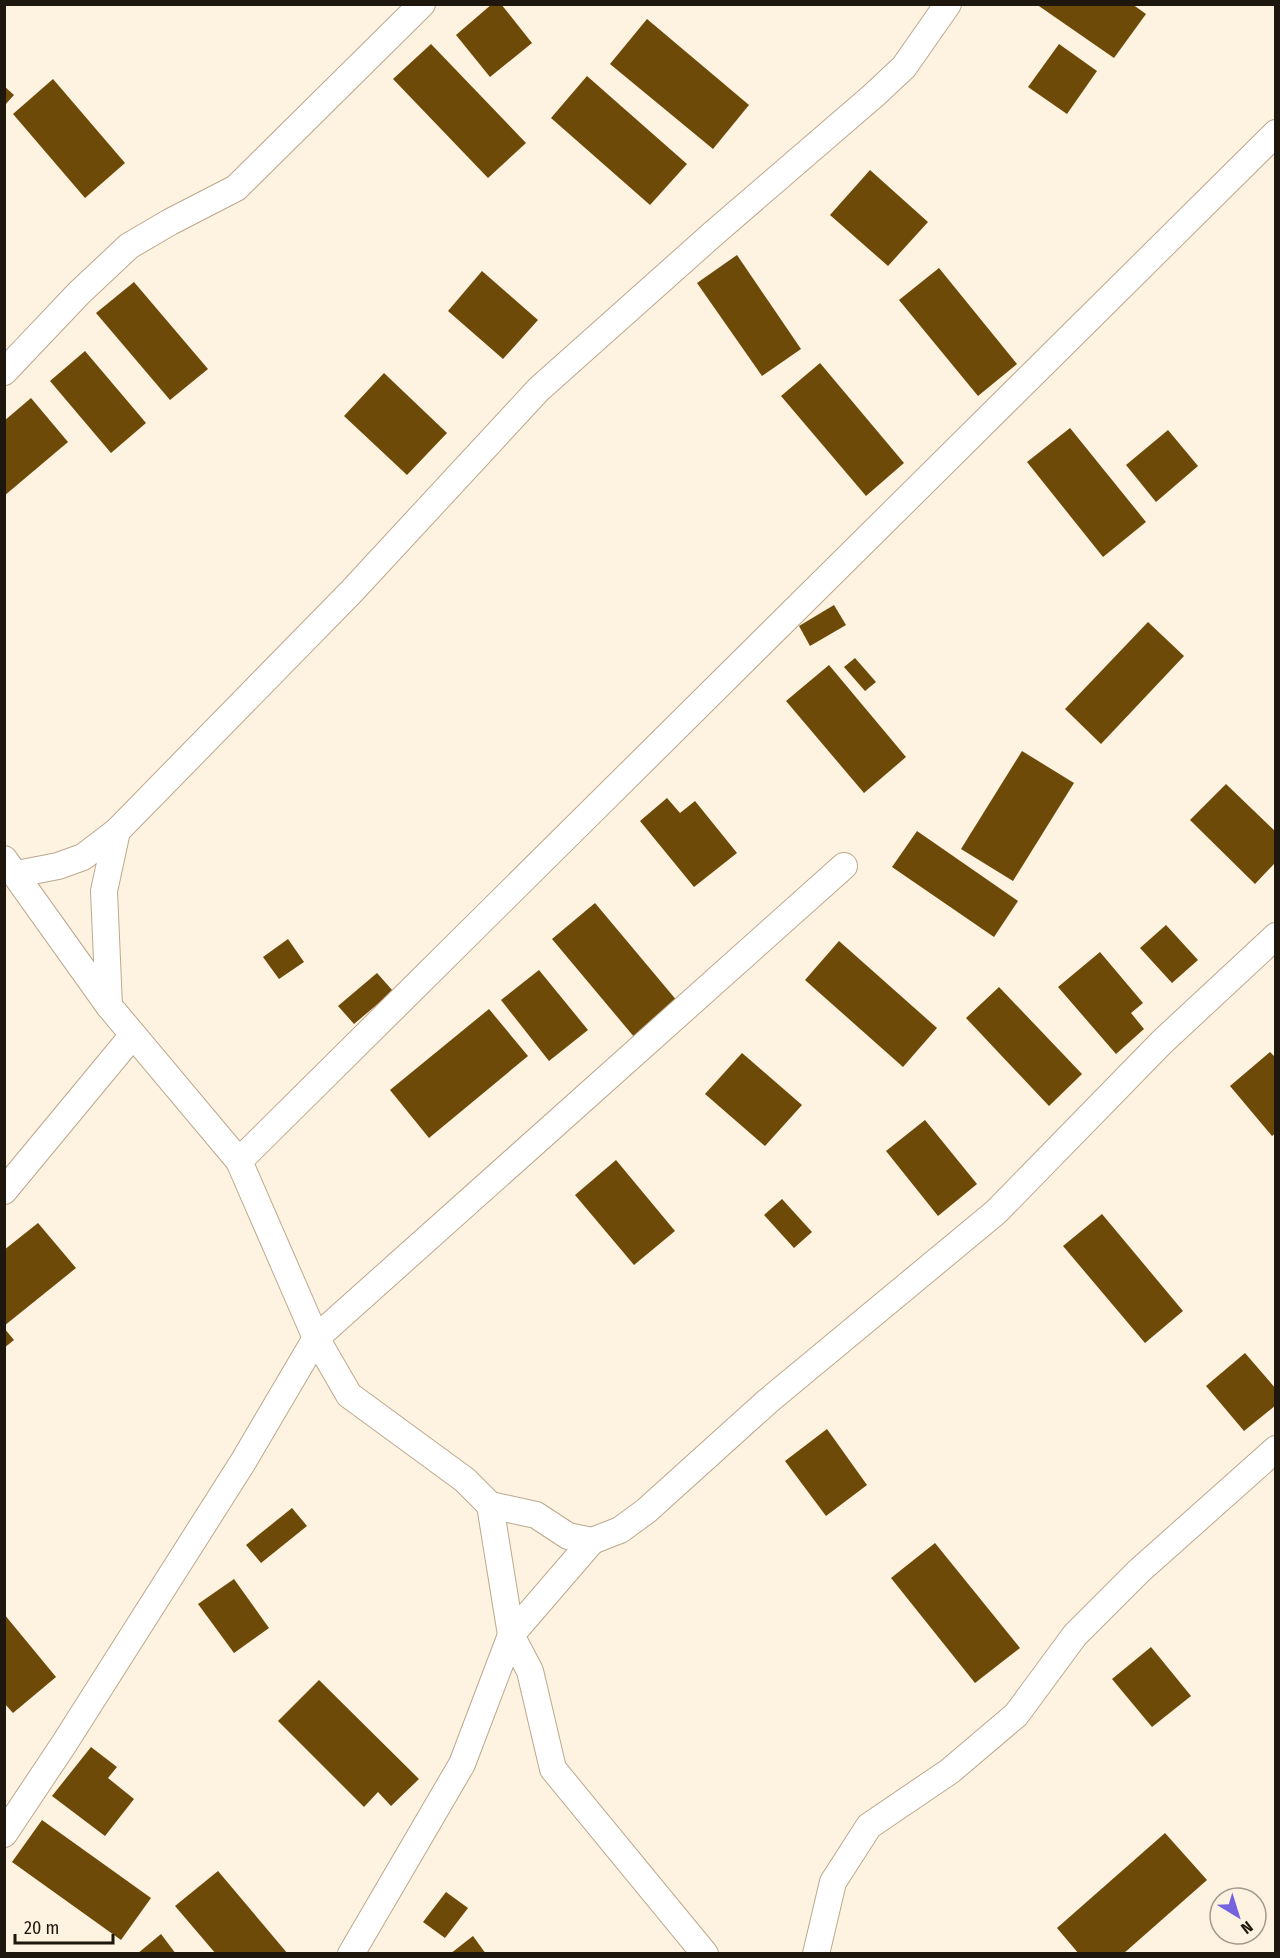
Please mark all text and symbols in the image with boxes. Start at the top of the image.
north arrow [1208,1886,1268,1946]
scale bar [15,1907,112,1945]
text: 20 m [24,1917,59,1939]
text: N [1237,1917,1257,1938]

